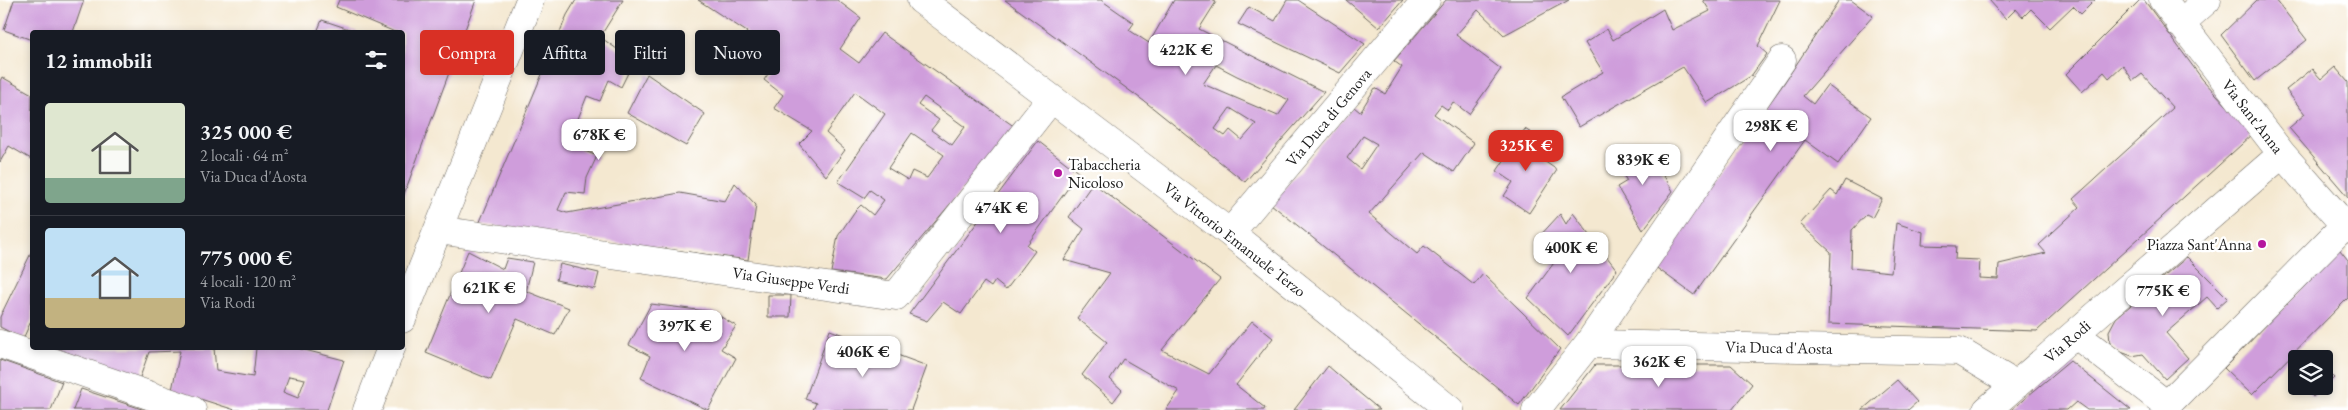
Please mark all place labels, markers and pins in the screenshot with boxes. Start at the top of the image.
pin: 422K € [1145,34,1227,76]
pin: 298K € [1730,110,1812,152]
pin: 678K € [558,119,640,161]
pin: 325K € [1485,130,1567,172]
pin: 839K € [1602,144,1684,186]
place label: Tabaccheria Nicoloso [1068,154,1141,193]
marker: Tabaccheria Nicoloso [1052,167,1064,179]
pin: 474K € [960,192,1042,234]
pin: 400K € [1530,232,1612,274]
place label: Piazza Sant'Anna [2147,234,2253,255]
marker: Piazza Sant'Anna [2256,238,2268,250]
pin: 621K € [448,272,530,314]
pin: 775K € [2122,274,2204,317]
pin: 397K € [644,310,726,352]
pin: 406K € [822,336,904,378]
pin: 362K € [1618,346,1700,388]

